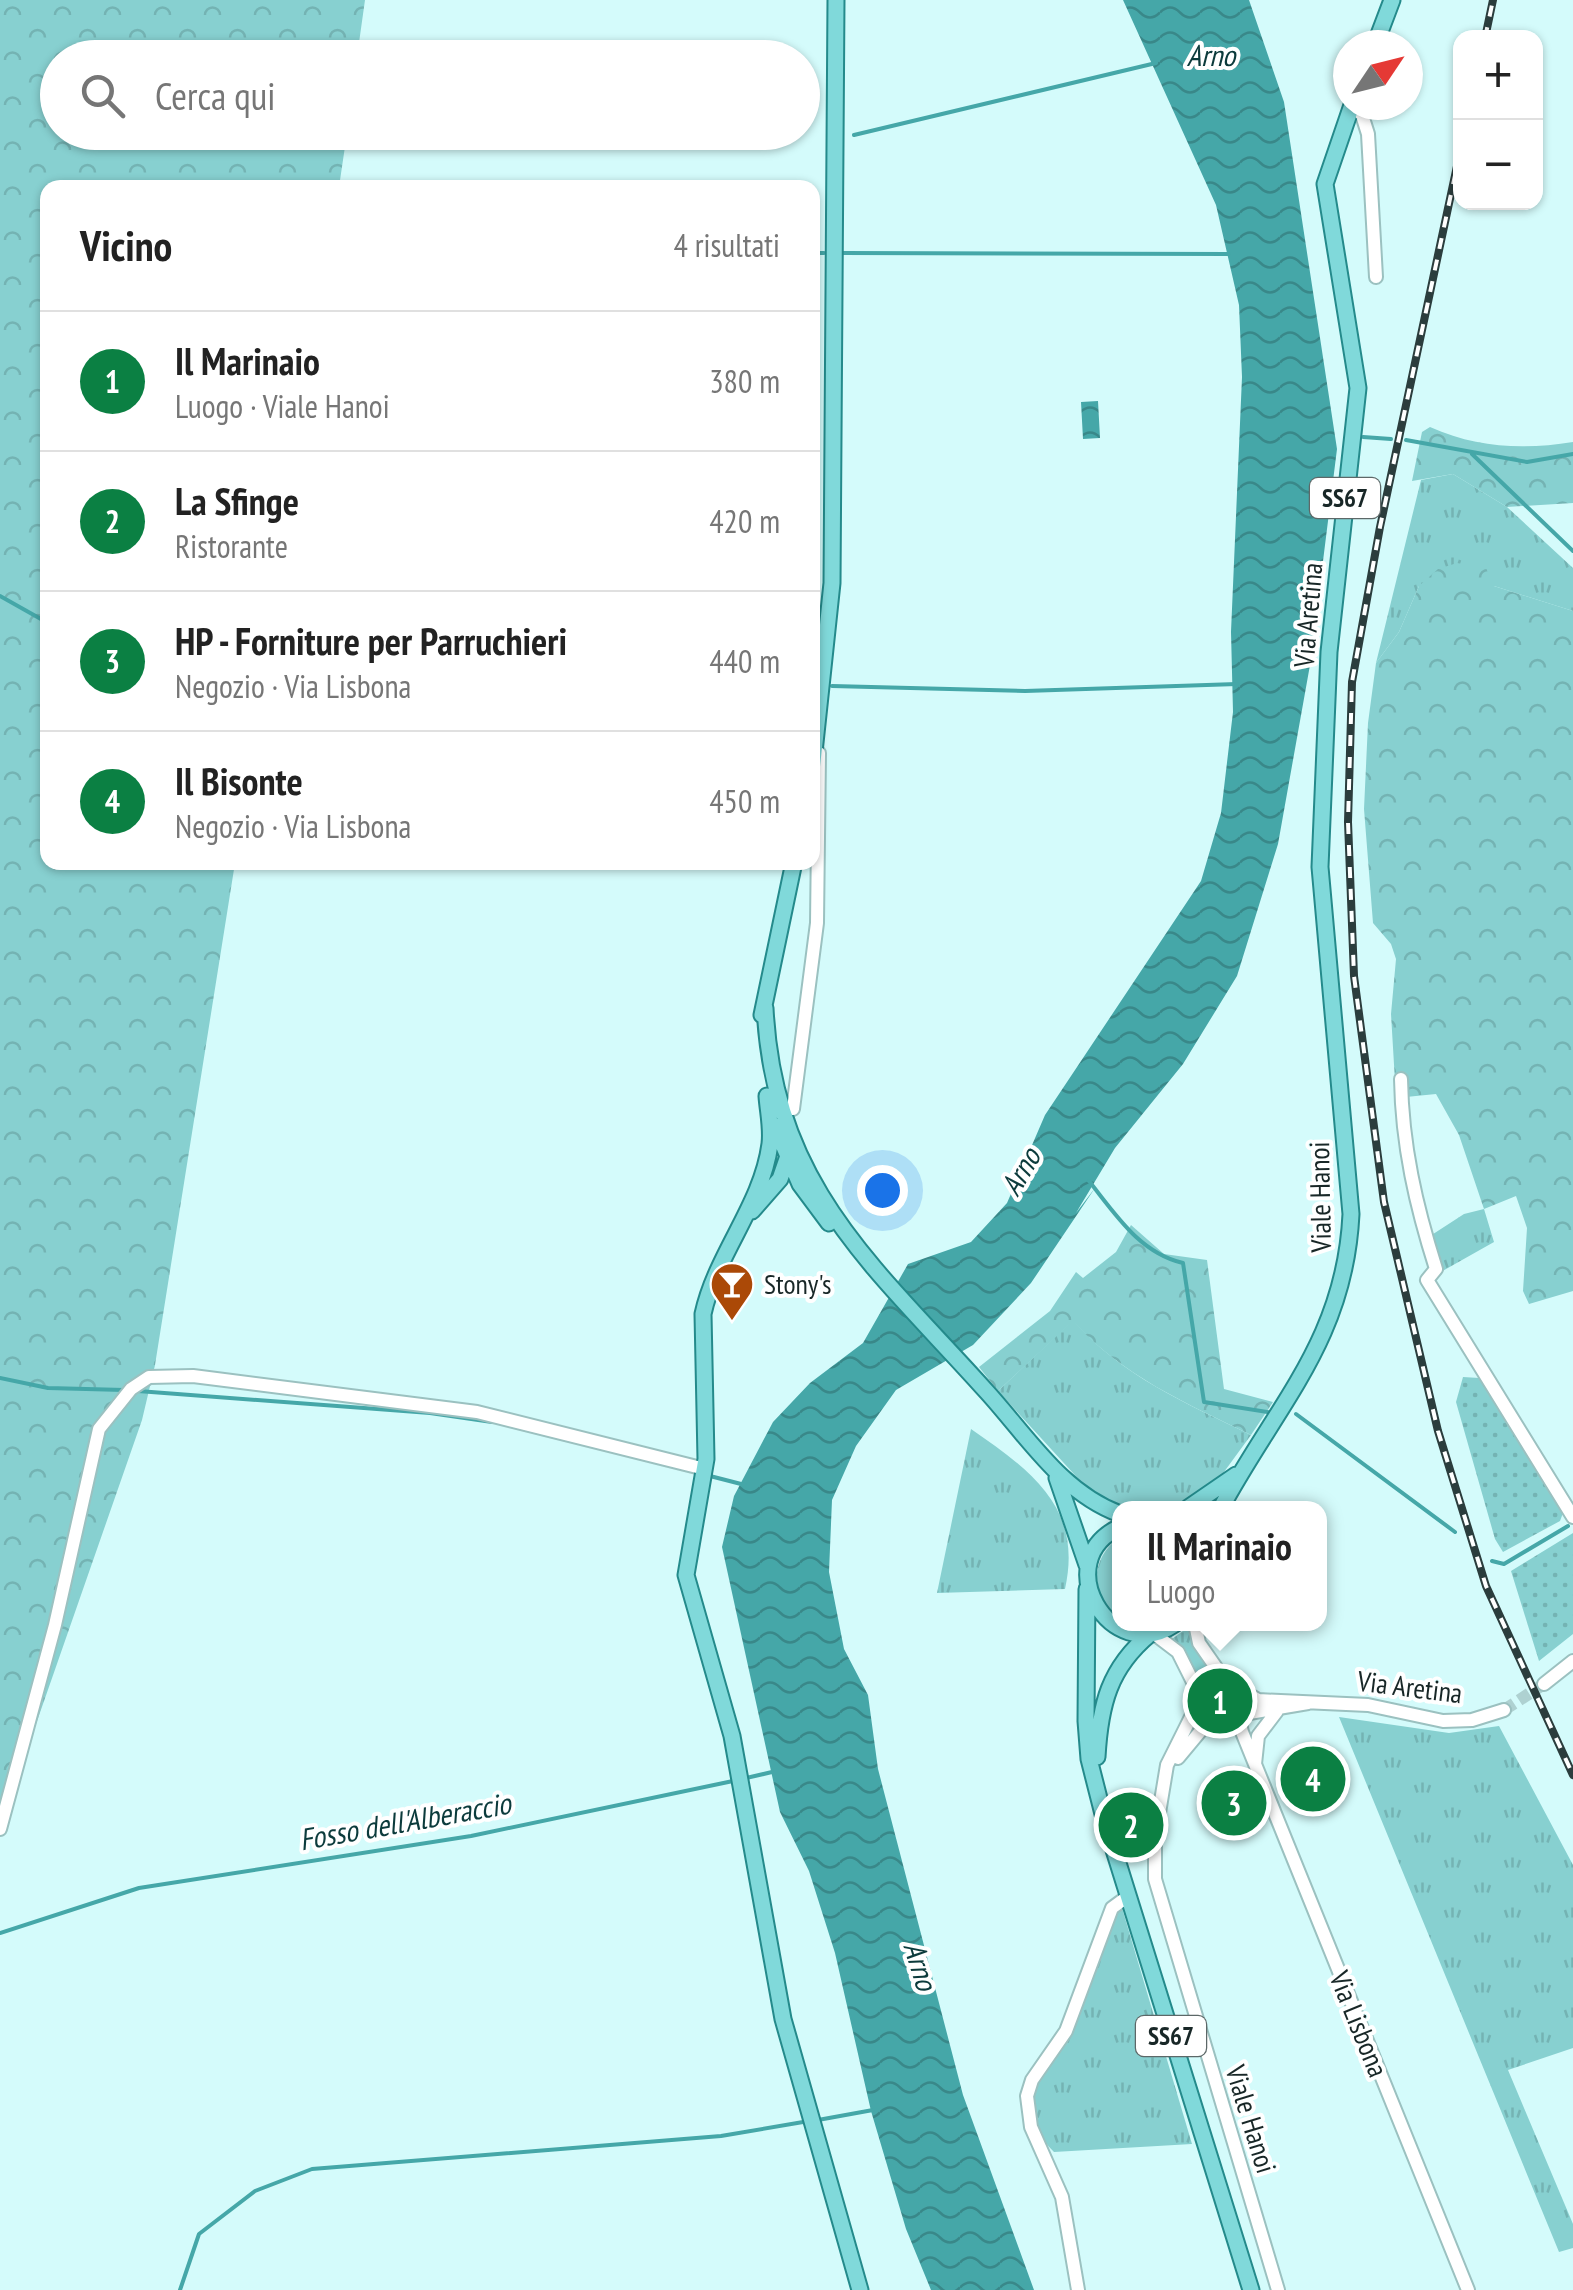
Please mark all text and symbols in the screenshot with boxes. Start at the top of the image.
north arrow [1333,30,1423,120]
map controls [1453,30,1543,210]
button: + [1453,30,1543,120]
water label: Arno [1187,35,1237,74]
search box [40,40,820,150]
icon: search [75,68,130,123]
text: Cerca qui [155,71,275,120]
button: − [1453,120,1543,210]
text: Vicino [80,218,172,273]
text: 4 risultati [674,224,780,266]
text: Il Marinaio [175,336,320,385]
text: 1 [105,360,120,402]
text: 380 m [709,360,780,402]
text: Luogo · Viale Hanoi [175,385,390,427]
text: La Sfinge [175,476,299,525]
road number: SS67 [1310,478,1380,518]
text: 2 [105,500,120,542]
text: 420 m [709,500,780,542]
text: Ristorante [175,525,288,567]
street label: Via Aretina [1284,561,1331,670]
text: HP - Forniture per Parruchieri [175,616,567,665]
text: 3 [105,640,120,682]
text: 440 m [709,640,780,682]
text: Negozio · Via Lisbona [175,665,411,707]
text: Il Bisonte [175,756,303,805]
text: 4 [105,780,120,822]
text: 450 m [709,780,780,822]
text: Negozio · Via Lisbona [175,805,411,847]
water label: Arno [991,1139,1050,1202]
street label: Viale Hanoi [1300,1141,1339,1254]
your location [857,1165,908,1216]
bar icon: Stony's [709,1261,755,1322]
place label: Stony's [764,1265,831,1302]
popup [1112,1501,1327,1631]
text: Il Marinaio [1147,1521,1292,1570]
text: Luogo [1147,1570,1215,1612]
street label: Via Aretina [1355,1662,1465,1711]
pin: 1 [1188,1664,1252,1738]
pin: 4 [1280,1742,1346,1816]
pin: 3 [1202,1766,1266,1840]
water label: Fosso dell'Alberaccio [296,1782,515,1858]
pin: 2 [1098,1788,1164,1862]
water label: Arno [896,1937,948,1996]
street label: Via Lisbona [1321,1964,1397,2082]
road number: SS67 [1136,2016,1206,2056]
street label: Viale Hanoi [1217,2059,1285,2177]

